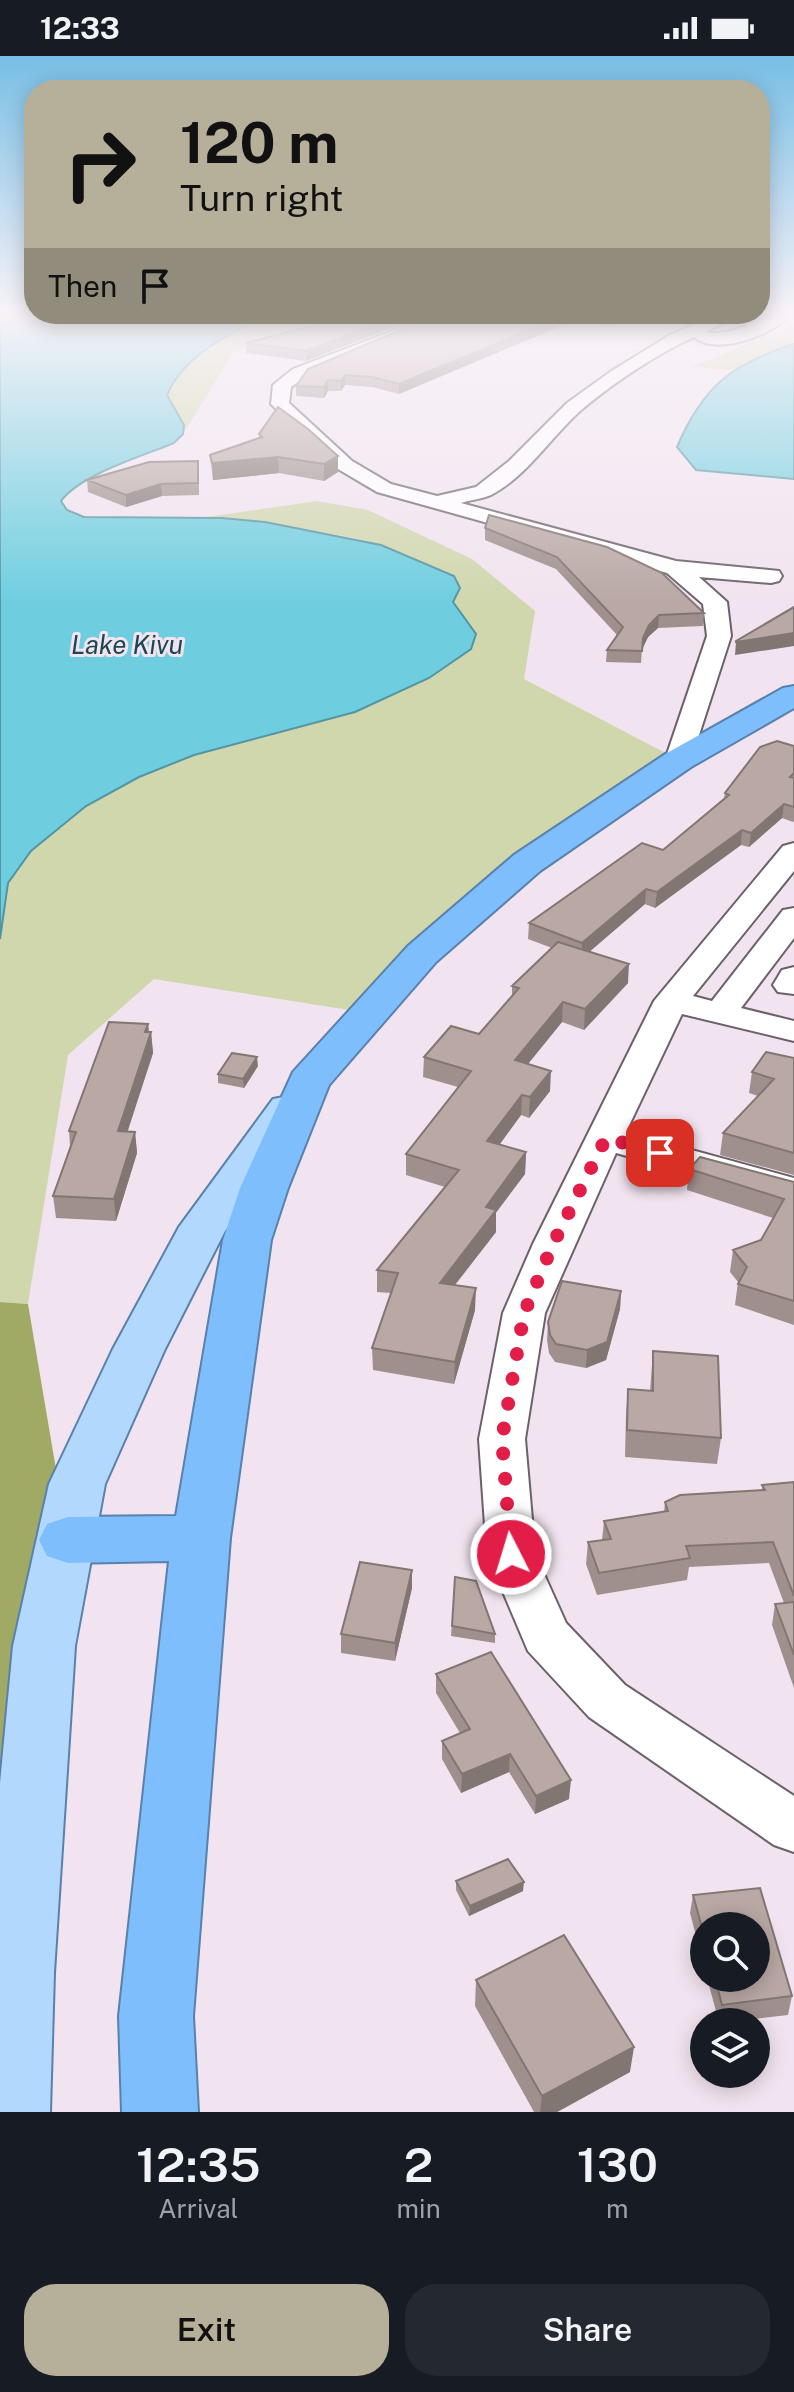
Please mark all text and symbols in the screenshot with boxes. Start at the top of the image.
text: 12:33 [40,10,120,46]
text: 120 m [180,110,338,176]
icon: right [48,112,152,216]
text: Turn right [180,177,343,219]
icon: arrive [133,264,177,308]
text: Then [48,268,117,304]
water label: Lake Kivu [71,629,183,660]
pin [626,1119,694,1187]
icon: arrive [638,1131,682,1175]
position arrow [469,1512,553,1596]
map controls [690,1912,770,2088]
button: search [690,1912,770,1992]
button: layers [690,2008,770,2088]
text: 12:35 [136,2136,261,2193]
text: 2 [404,2136,433,2193]
text: 130 [577,2136,658,2193]
text: Arrival [158,2193,238,2224]
text: min [397,2193,441,2224]
text: m [606,2193,629,2224]
button: Exit [24,2284,389,2376]
button: Share [405,2284,770,2376]

